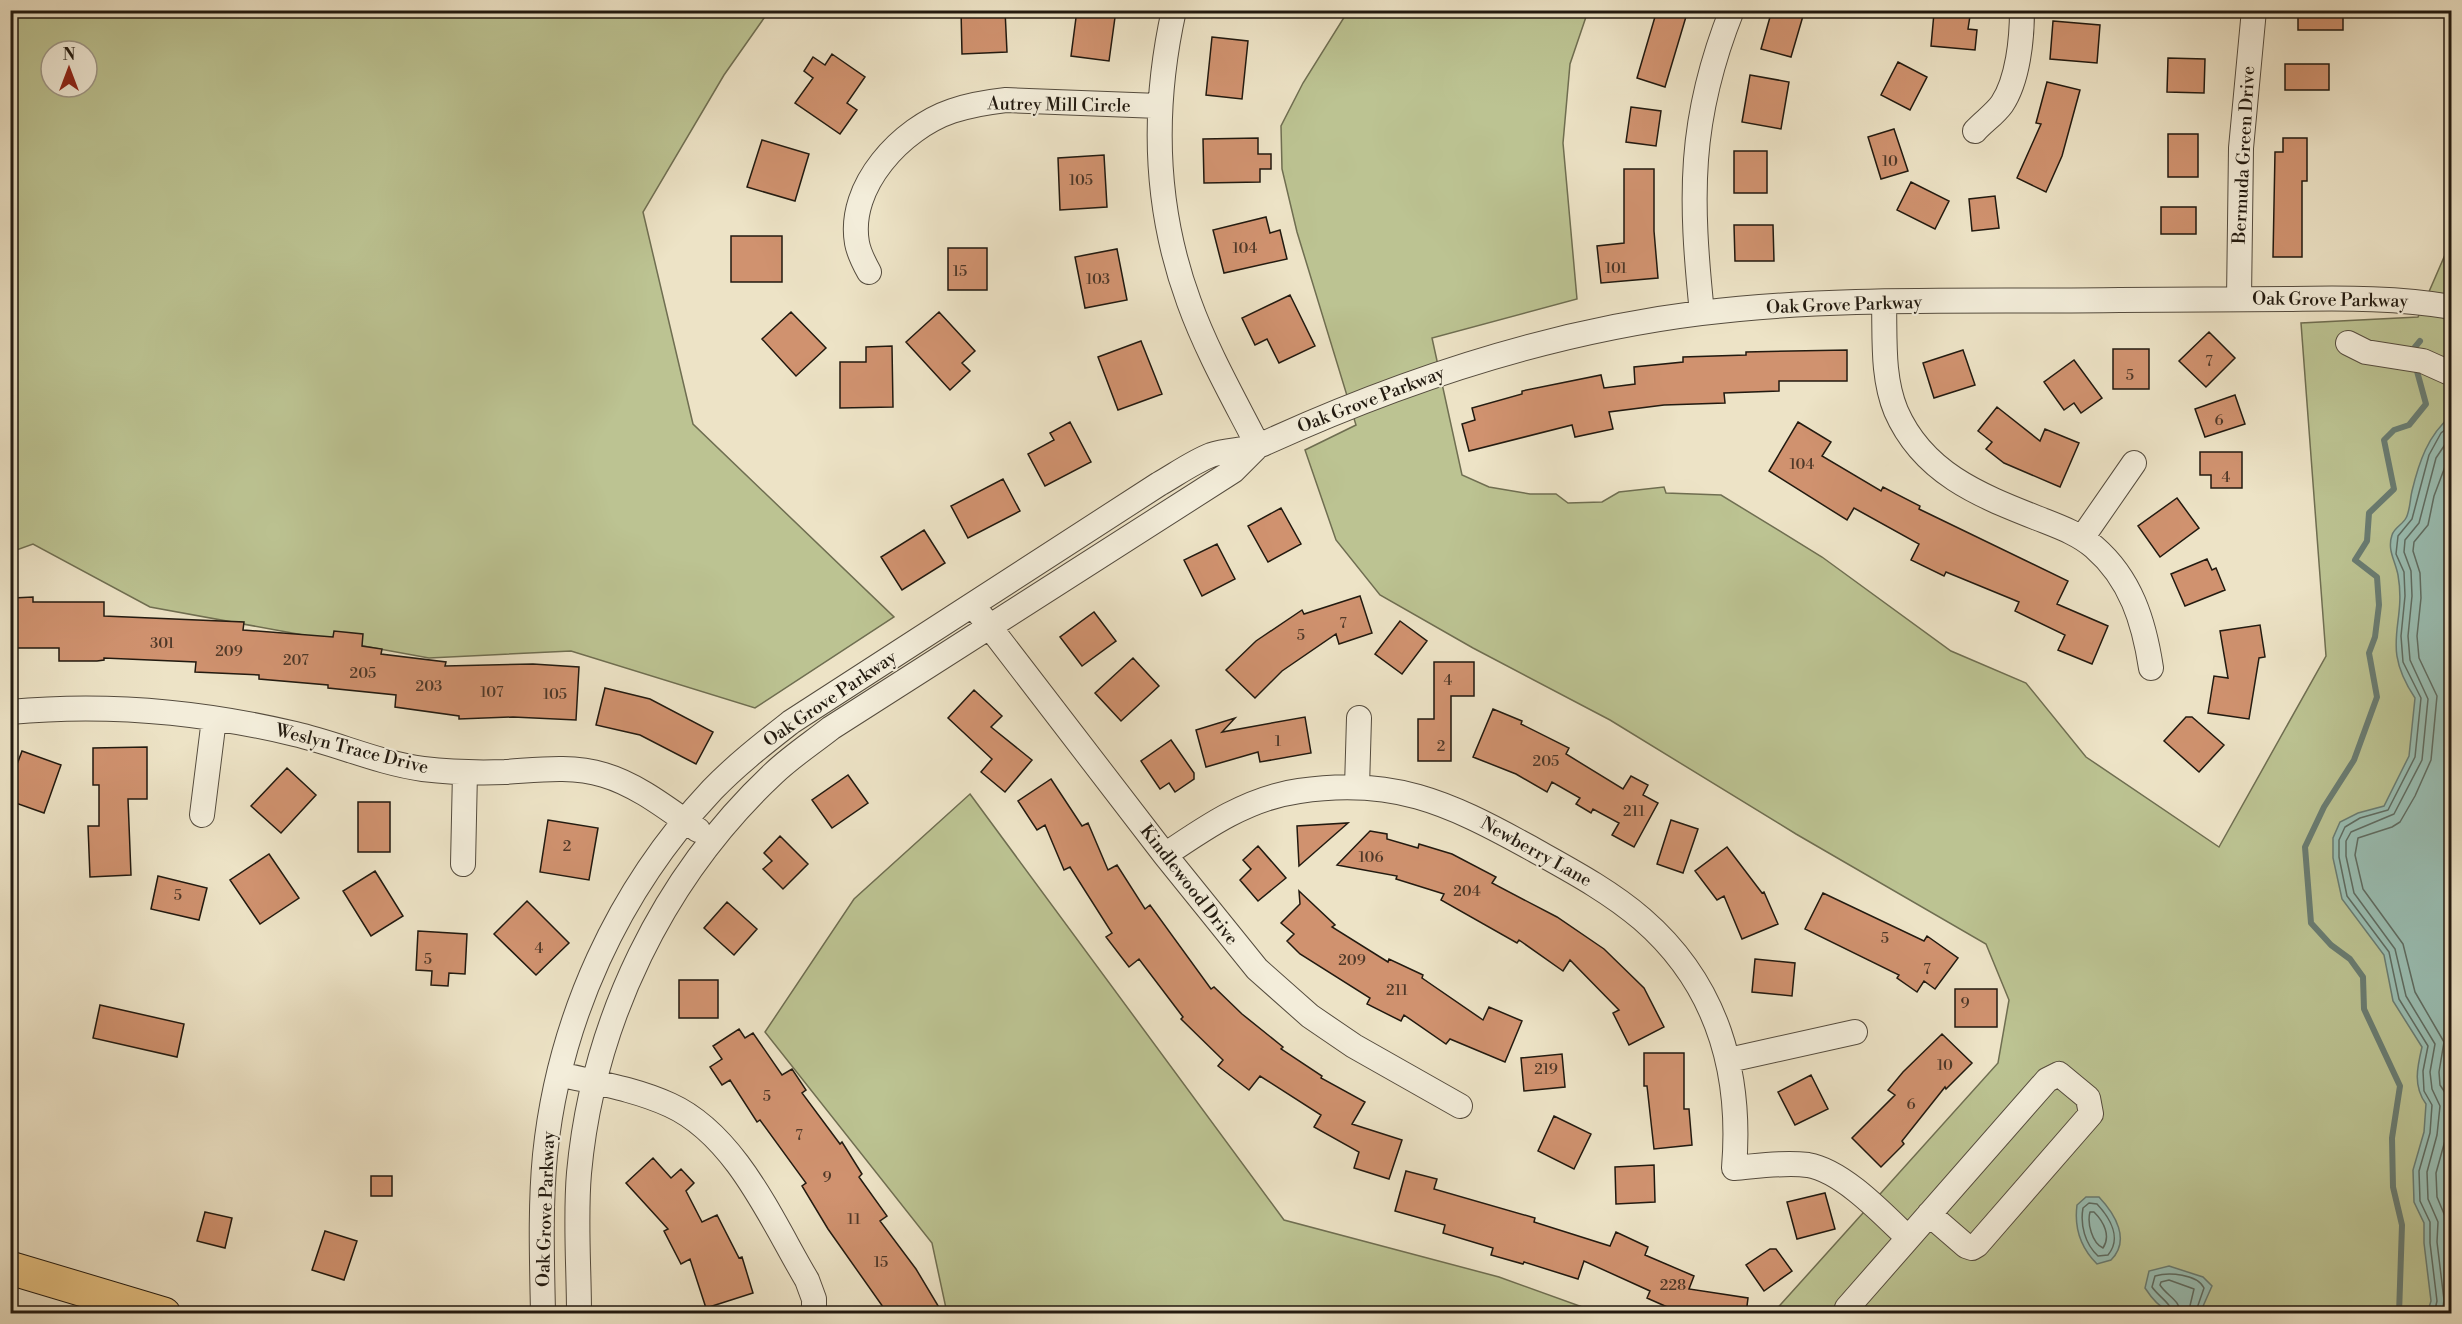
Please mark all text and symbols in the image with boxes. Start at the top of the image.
north arrow [39,39,99,99]
text: N [63,45,76,65]
street label: Bermuda Green Drive [2228,65,2260,246]
street label: Autrey Mill Circle [986,92,1131,118]
house number: 10 [1882,152,1898,171]
house number: 105 [1069,171,1093,190]
house number: 104 [1233,239,1258,258]
house number: 101 [1605,259,1627,278]
house number: 15 [953,262,967,281]
house number: 103 [1086,270,1110,289]
street label: Oak Grove Parkway [2252,287,2408,313]
street label: Oak Grove Parkway [1766,291,1923,319]
house number: 7 [2205,352,2213,371]
street label: Oak Grove Parkway [1294,361,1448,439]
house number: 5 [2126,366,2134,385]
house number: 6 [2214,411,2224,430]
house number: 104 [1790,455,1815,474]
house number: 4 [2222,468,2231,487]
house number: 7 [1339,614,1347,633]
house number: 5 [1297,626,1305,645]
house number: 301 [150,634,175,653]
house number: 209 [215,642,243,661]
street label: Oak Grove Parkway [759,646,901,752]
house number: 207 [283,651,309,670]
house number: 205 [350,664,376,683]
house number: 4 [1444,671,1453,690]
house number: 203 [416,677,442,696]
house number: 107 [480,683,504,702]
house number: 105 [543,685,567,704]
street label: Weslyn Trace Drive [272,719,431,779]
house number: 1 [1275,732,1282,751]
house number: 2 [1437,737,1445,756]
house number: 205 [1533,752,1559,771]
house number: 211 [1623,802,1646,821]
street label: Newberry Lane [1476,812,1596,892]
street label: Kindlewood Drive [1135,820,1243,950]
house number: 2 [563,837,571,856]
house number: 106 [1358,848,1384,867]
house number: 204 [1453,882,1481,901]
house number: 5 [174,886,182,905]
house number: 5 [1881,929,1889,948]
house number: 4 [535,939,544,958]
house number: 5 [424,950,432,969]
house number: 209 [1338,951,1366,970]
house number: 7 [1923,960,1931,979]
house number: 211 [1386,981,1409,1000]
house number: 9 [1960,994,1970,1013]
house number: 10 [1937,1056,1953,1075]
house number: 219 [1534,1060,1558,1079]
house number: 5 [763,1087,771,1106]
house number: 6 [1906,1095,1916,1114]
house number: 7 [795,1126,803,1145]
street label: Oak Grove Parkway [532,1130,560,1287]
house number: 9 [822,1168,832,1187]
house number: 11 [847,1210,861,1229]
house number: 15 [874,1253,888,1272]
house number: 228 [1660,1276,1686,1295]

